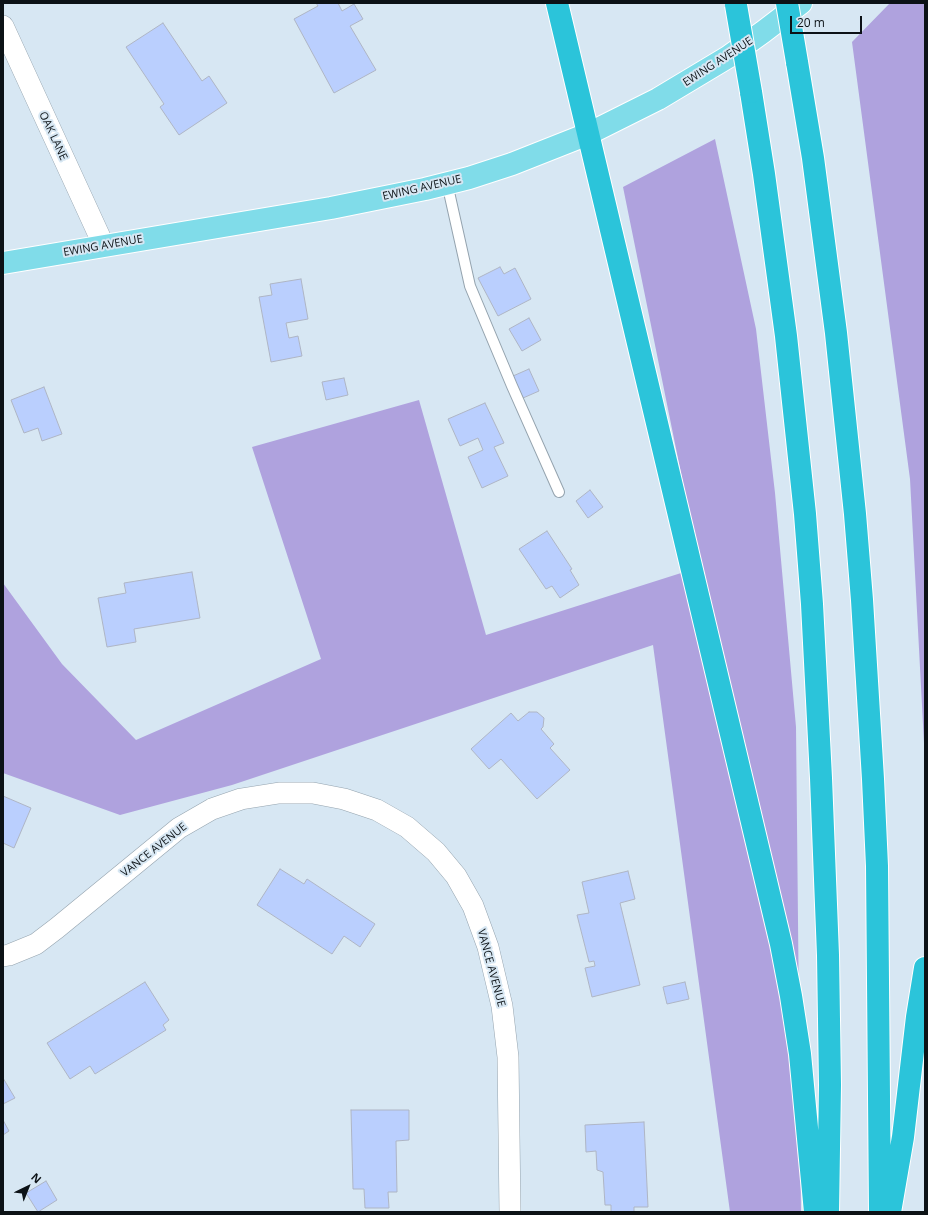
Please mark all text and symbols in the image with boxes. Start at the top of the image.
scale bar [792,8,864,34]
text: 20 m [797,14,825,31]
street label: EWING AVENUE [681,35,755,89]
street label: OAK LANE [36,110,70,162]
street label: EWING AVENUE [381,173,463,203]
street label: EWING AVENUE [62,233,144,259]
street label: VANCE AVENUE [119,820,189,880]
street label: VANCE AVENUE [474,928,508,1008]
north arrow [8,1167,48,1207]
text: N [28,1169,45,1186]

